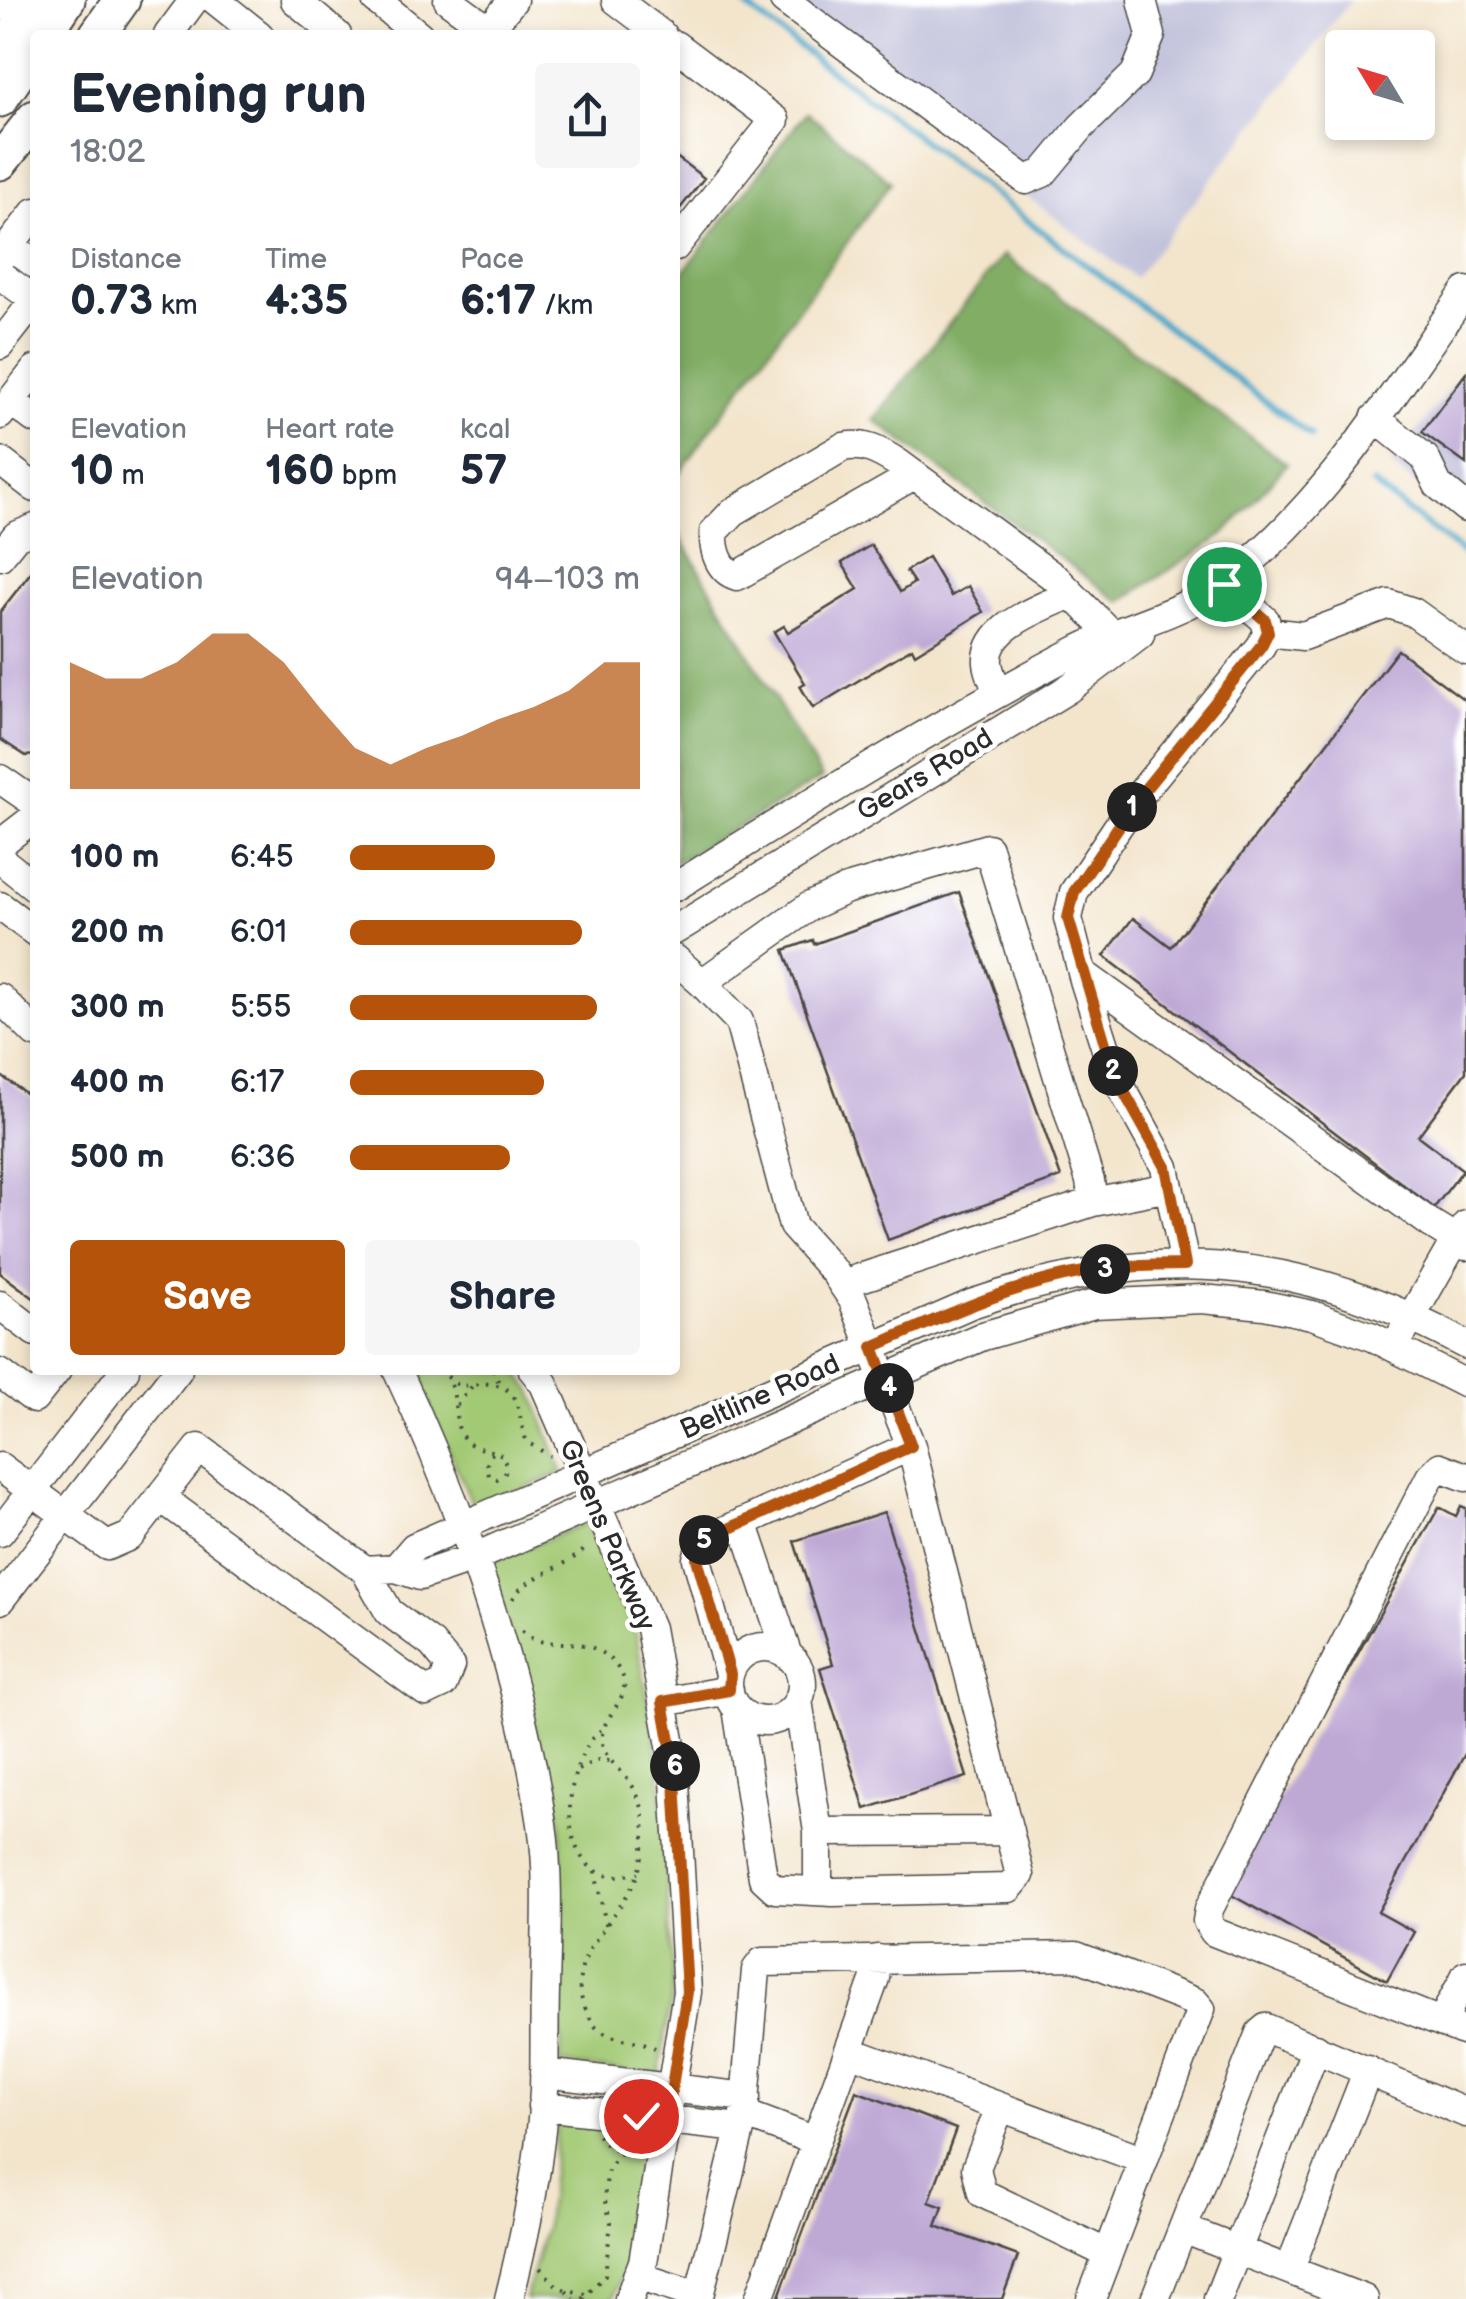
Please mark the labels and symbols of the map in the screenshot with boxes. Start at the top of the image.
north arrow [1325,30,1435,140]
pin [1182,542,1267,627]
street label: Gears Road [851,722,999,828]
pin: 1 [1107,782,1157,832]
pin: 2 [1088,1046,1138,1096]
pin: 3 [1080,1244,1130,1294]
street label: Beltline Road [675,1347,845,1447]
pin: 4 [864,1363,914,1413]
street label: Greens Parkway [552,1435,662,1636]
pin: 5 [679,1515,729,1565]
pin: 6 [650,1741,700,1791]
pin [599,2074,684,2159]

